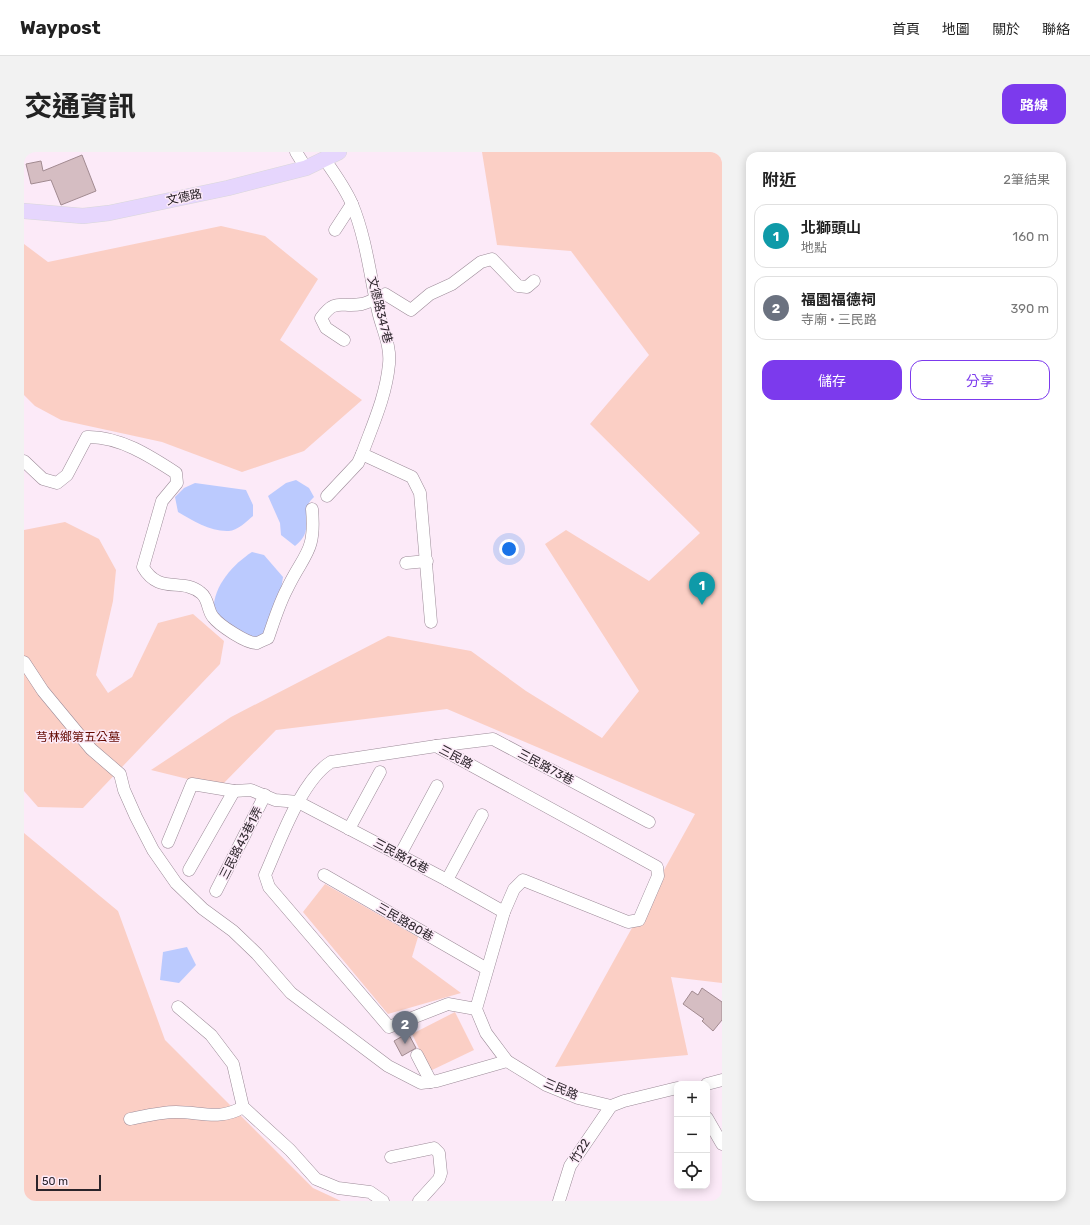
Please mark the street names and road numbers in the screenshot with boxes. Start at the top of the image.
street label: 文德路 [165,186,203,208]
street label: 文德路347巷 [365,275,395,345]
street label: 三民路 [437,742,475,772]
street label: 三民路73巷 [516,746,576,788]
street label: 三民路43巷1弄 [217,804,265,882]
street label: 三民路16巷 [371,836,431,876]
street label: 三民路80巷 [374,900,436,944]
street label: 三民路 [542,1076,580,1102]
street label: 竹22 [567,1136,593,1166]

